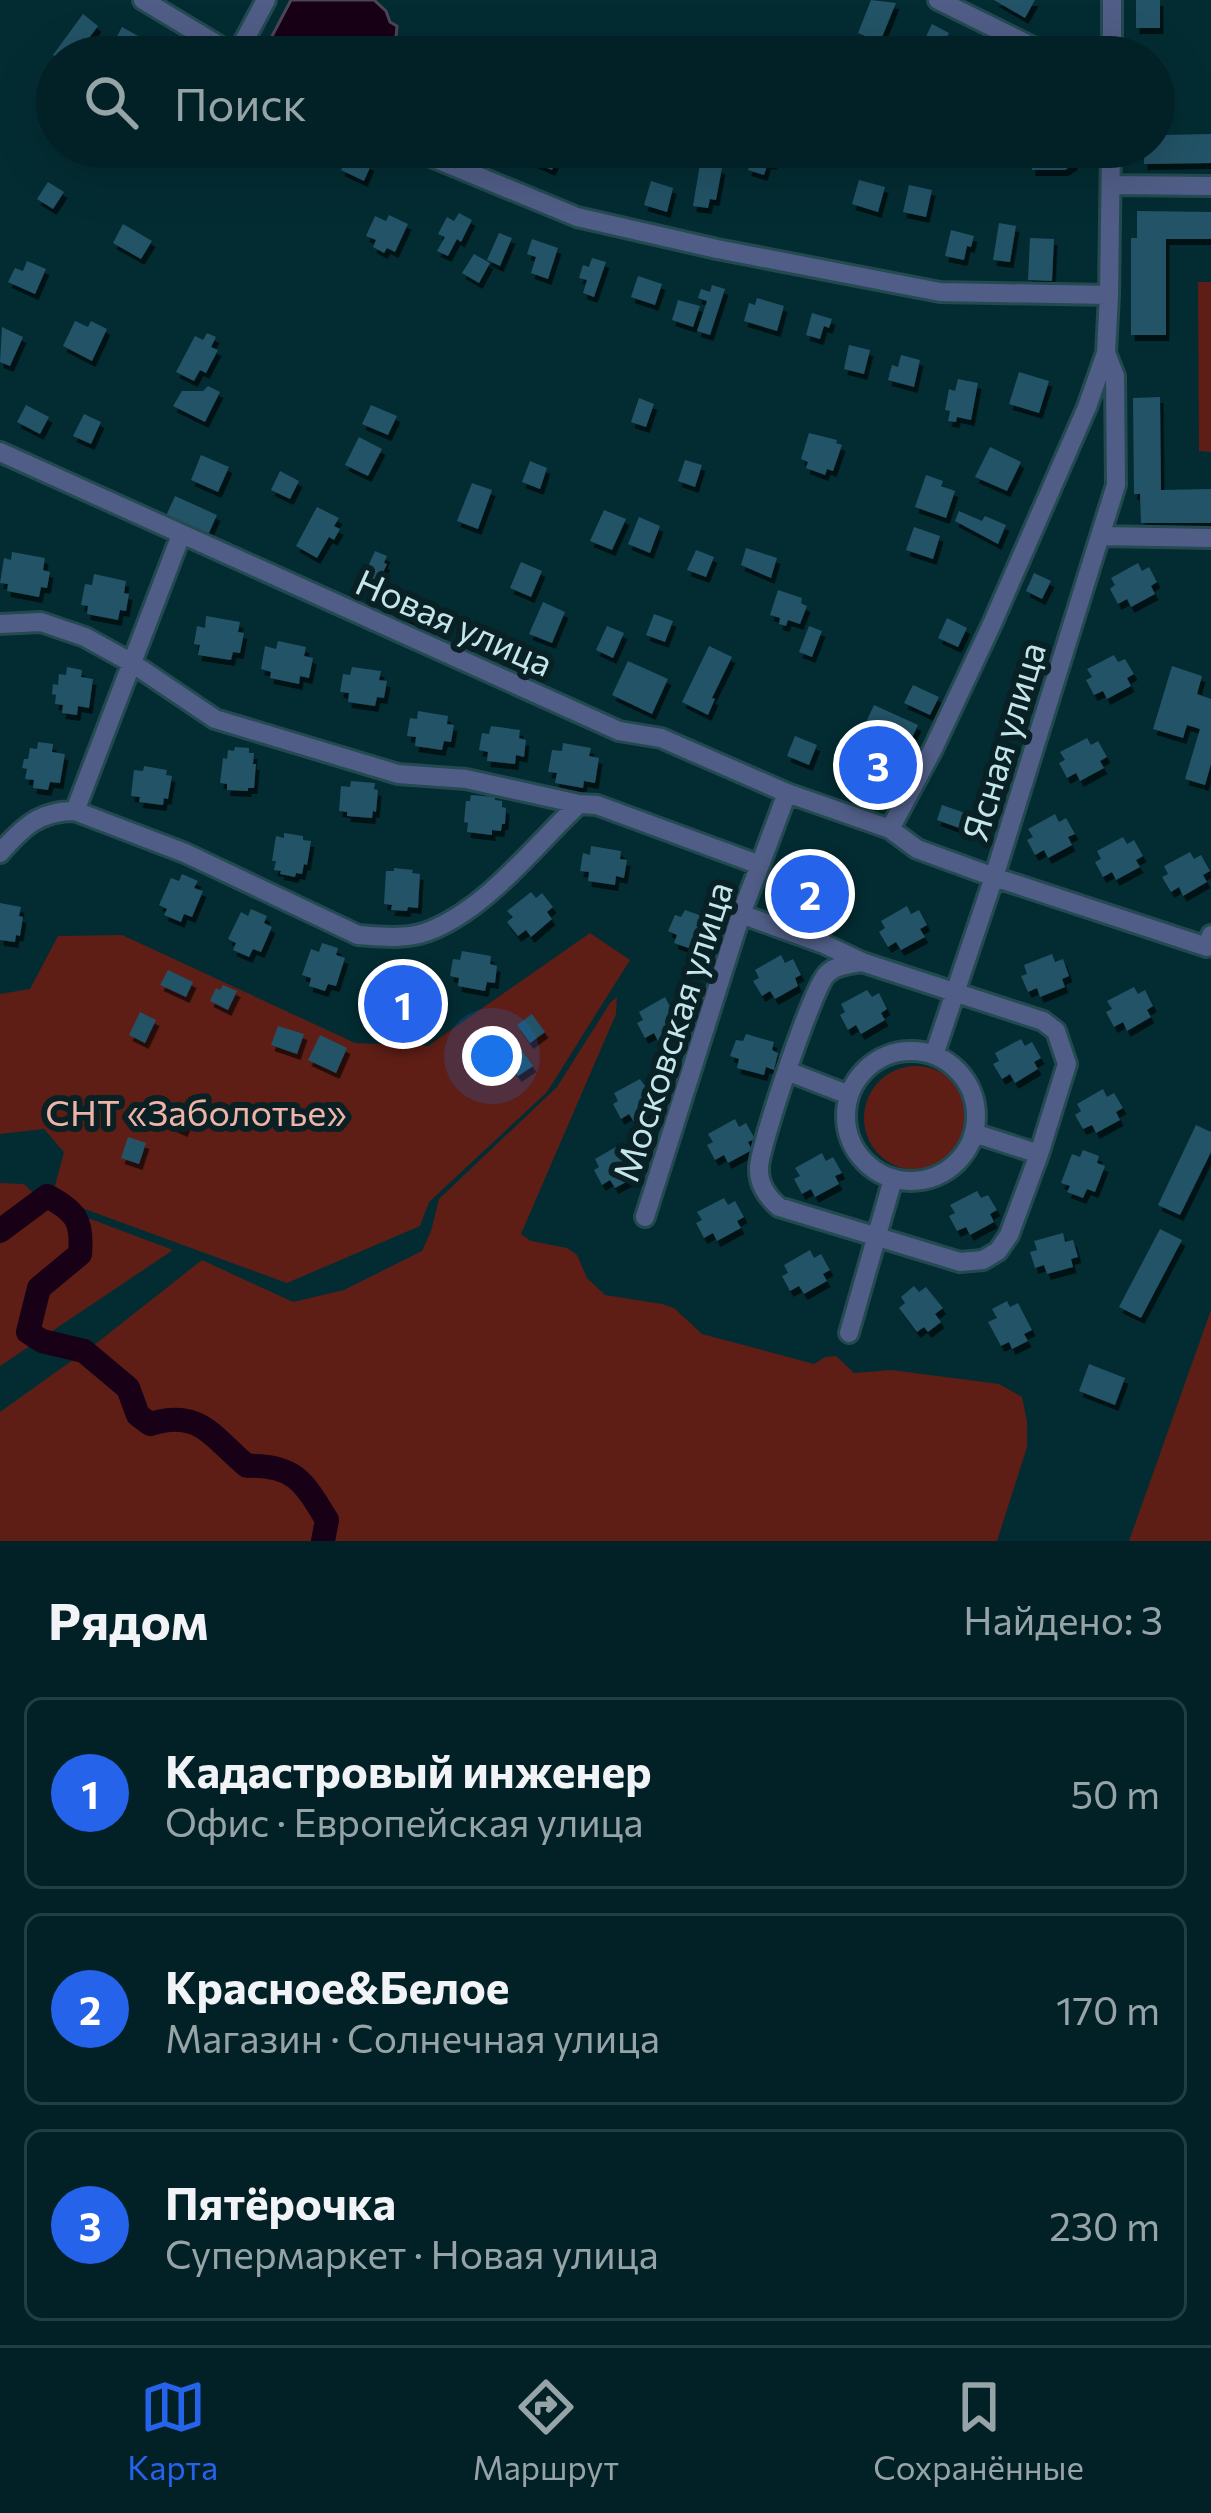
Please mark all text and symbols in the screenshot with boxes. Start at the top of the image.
search box [36,36,1175,168]
icon: search [78,69,144,135]
text: Поиск [174,75,307,130]
street label: Новая улица [350,558,560,684]
street label: Ясная улица [951,636,1053,846]
pin: 3 [839,720,917,810]
pin: 2 [771,849,849,939]
street label: Московская улица [602,875,740,1187]
pin: 1 [364,959,442,1049]
your location [462,1026,522,1086]
park label: СНТ «Заболотье» [45,1089,347,1133]
text: Рядом [48,1588,209,1651]
text: Найдено: 3 [963,1595,1163,1643]
text: Кадастровый инженер [165,1742,652,1797]
text: 1 [81,1769,99,1817]
text: 50 m [1071,1769,1160,1817]
text: Офис · Европейская улица [165,1797,644,1845]
text: Красное&Белое [165,1958,510,2013]
text: 2 [79,1985,101,2033]
text: 170 m [1056,1985,1160,2033]
text: Магазин · Солнечная улица [165,2013,660,2061]
text: Пятёрочка [165,2174,396,2229]
text: 3 [79,2201,101,2249]
text: 230 m [1049,2201,1160,2249]
text: Супермаркет · Новая улица [165,2229,659,2277]
tab: Карта [127,2374,218,2487]
tab: Маршрут [472,2374,619,2487]
tab: Сохранённые [873,2374,1084,2487]

